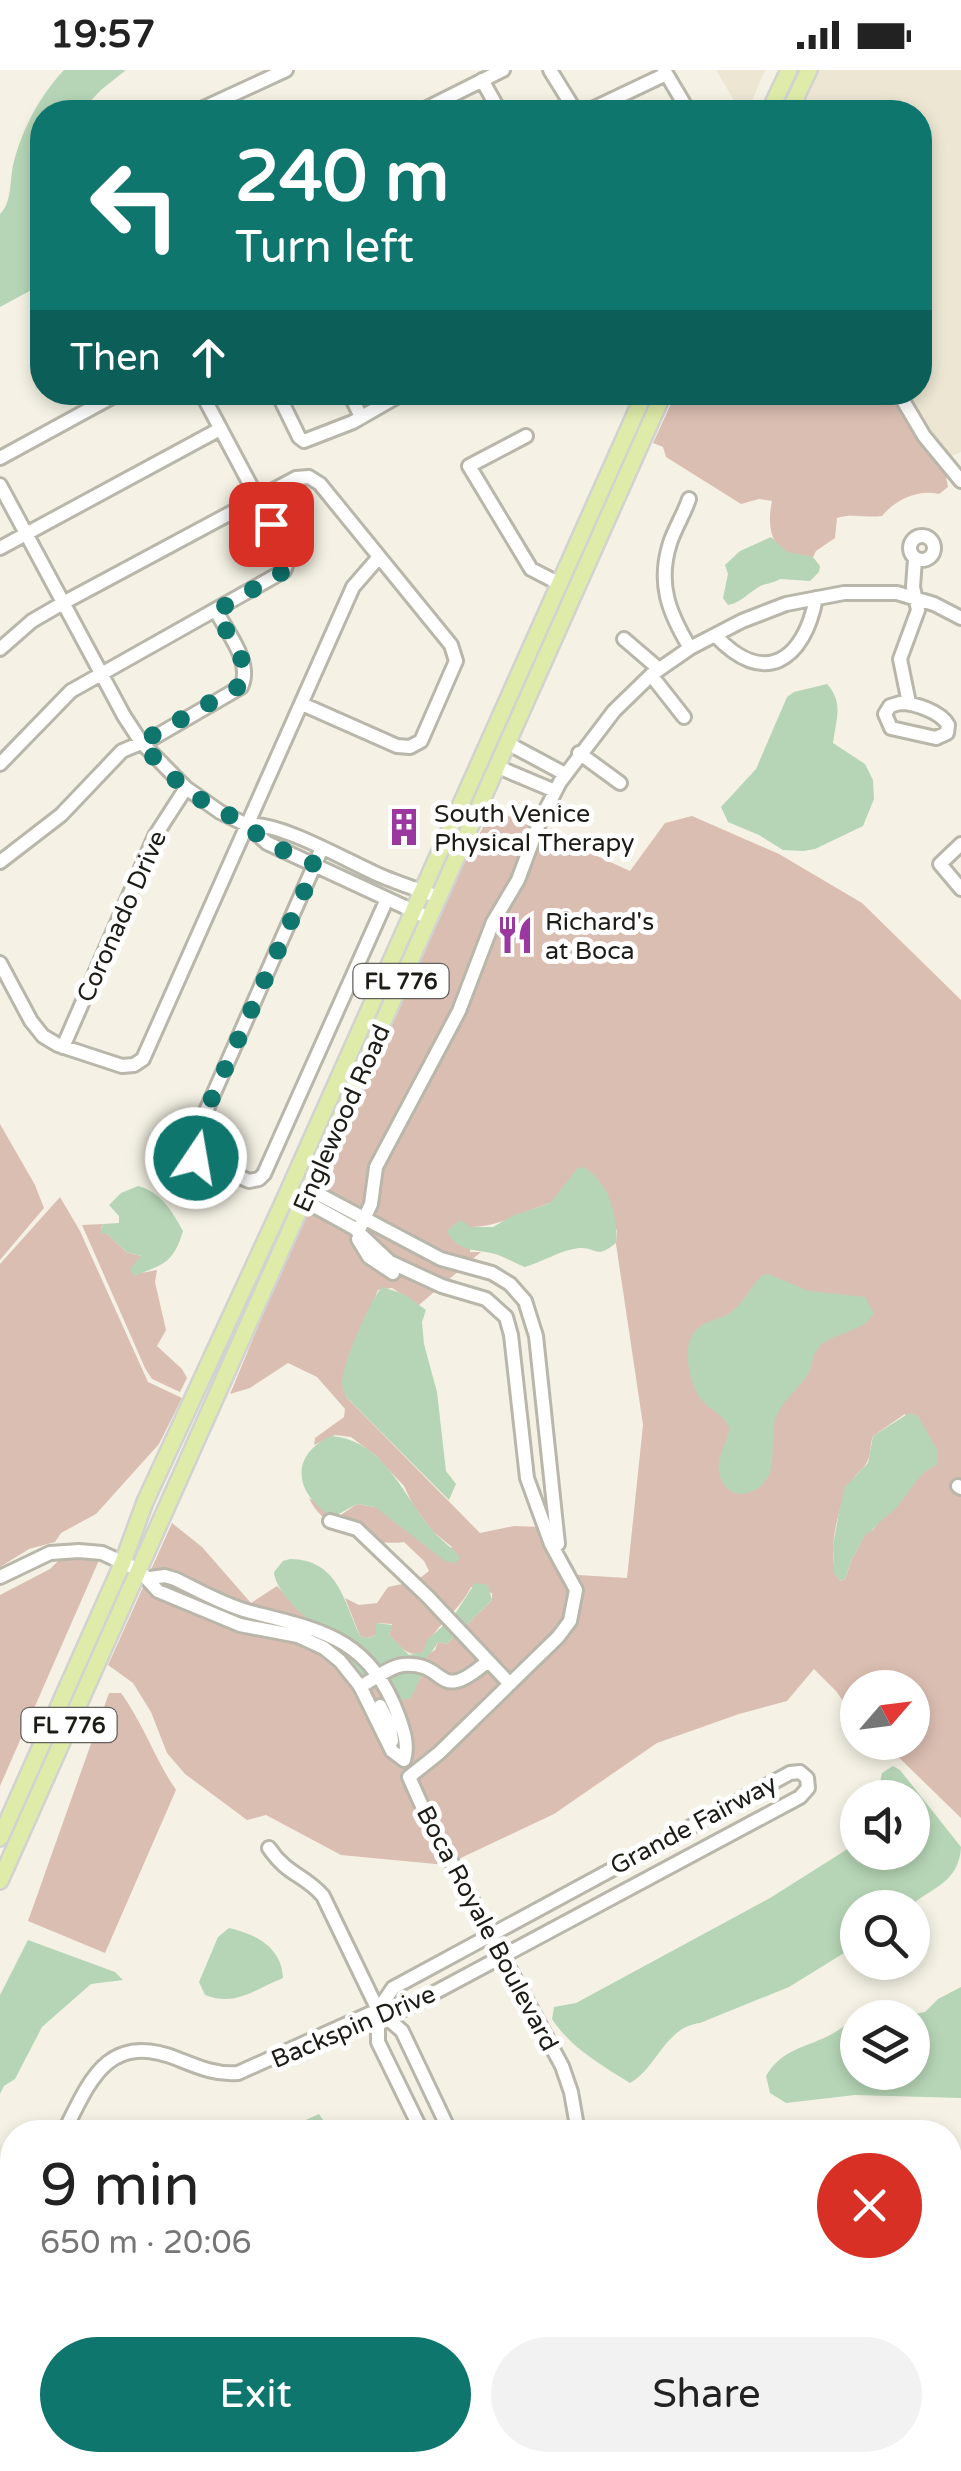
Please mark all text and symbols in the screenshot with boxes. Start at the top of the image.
text: 19:57 [50,12,155,58]
text: 240 m [235,136,449,220]
icon: left [70,140,200,270]
text: Turn left [235,221,414,275]
icon: ahead [181,330,236,385]
text: Then [70,335,161,381]
pin [229,482,314,567]
icon: arrive [244,497,299,552]
place label: South Venice Physical Therapy [434,799,635,858]
building icon: South Venice Physical Therapy [383,806,425,848]
street label: Coronado Drive [71,826,173,1007]
place label: Richard's at Boca [545,907,654,966]
restaurant icon: Richard's at Boca [494,914,536,956]
road number: FL 776 [354,964,448,998]
street label: Englewood Road [287,1020,397,1217]
position arrow [144,1106,248,1210]
north arrow [840,1670,930,1760]
map controls [840,1670,930,2090]
road number: FL 776 [22,1708,116,1742]
street label: Grande Fairway [605,1768,782,1881]
button: sound [840,1780,930,1870]
street label: Boca Royale Boulevard [410,1801,565,2056]
button: search [840,1890,930,1980]
street label: Backspin Drive [267,1979,440,2075]
button: layers [840,2000,930,2090]
text: 9 min [40,2150,200,2222]
button: close [817,2153,922,2258]
text: 650 m · 20:06 [40,2224,252,2262]
button: Exit [40,2337,471,2452]
button: Share [491,2337,922,2452]

